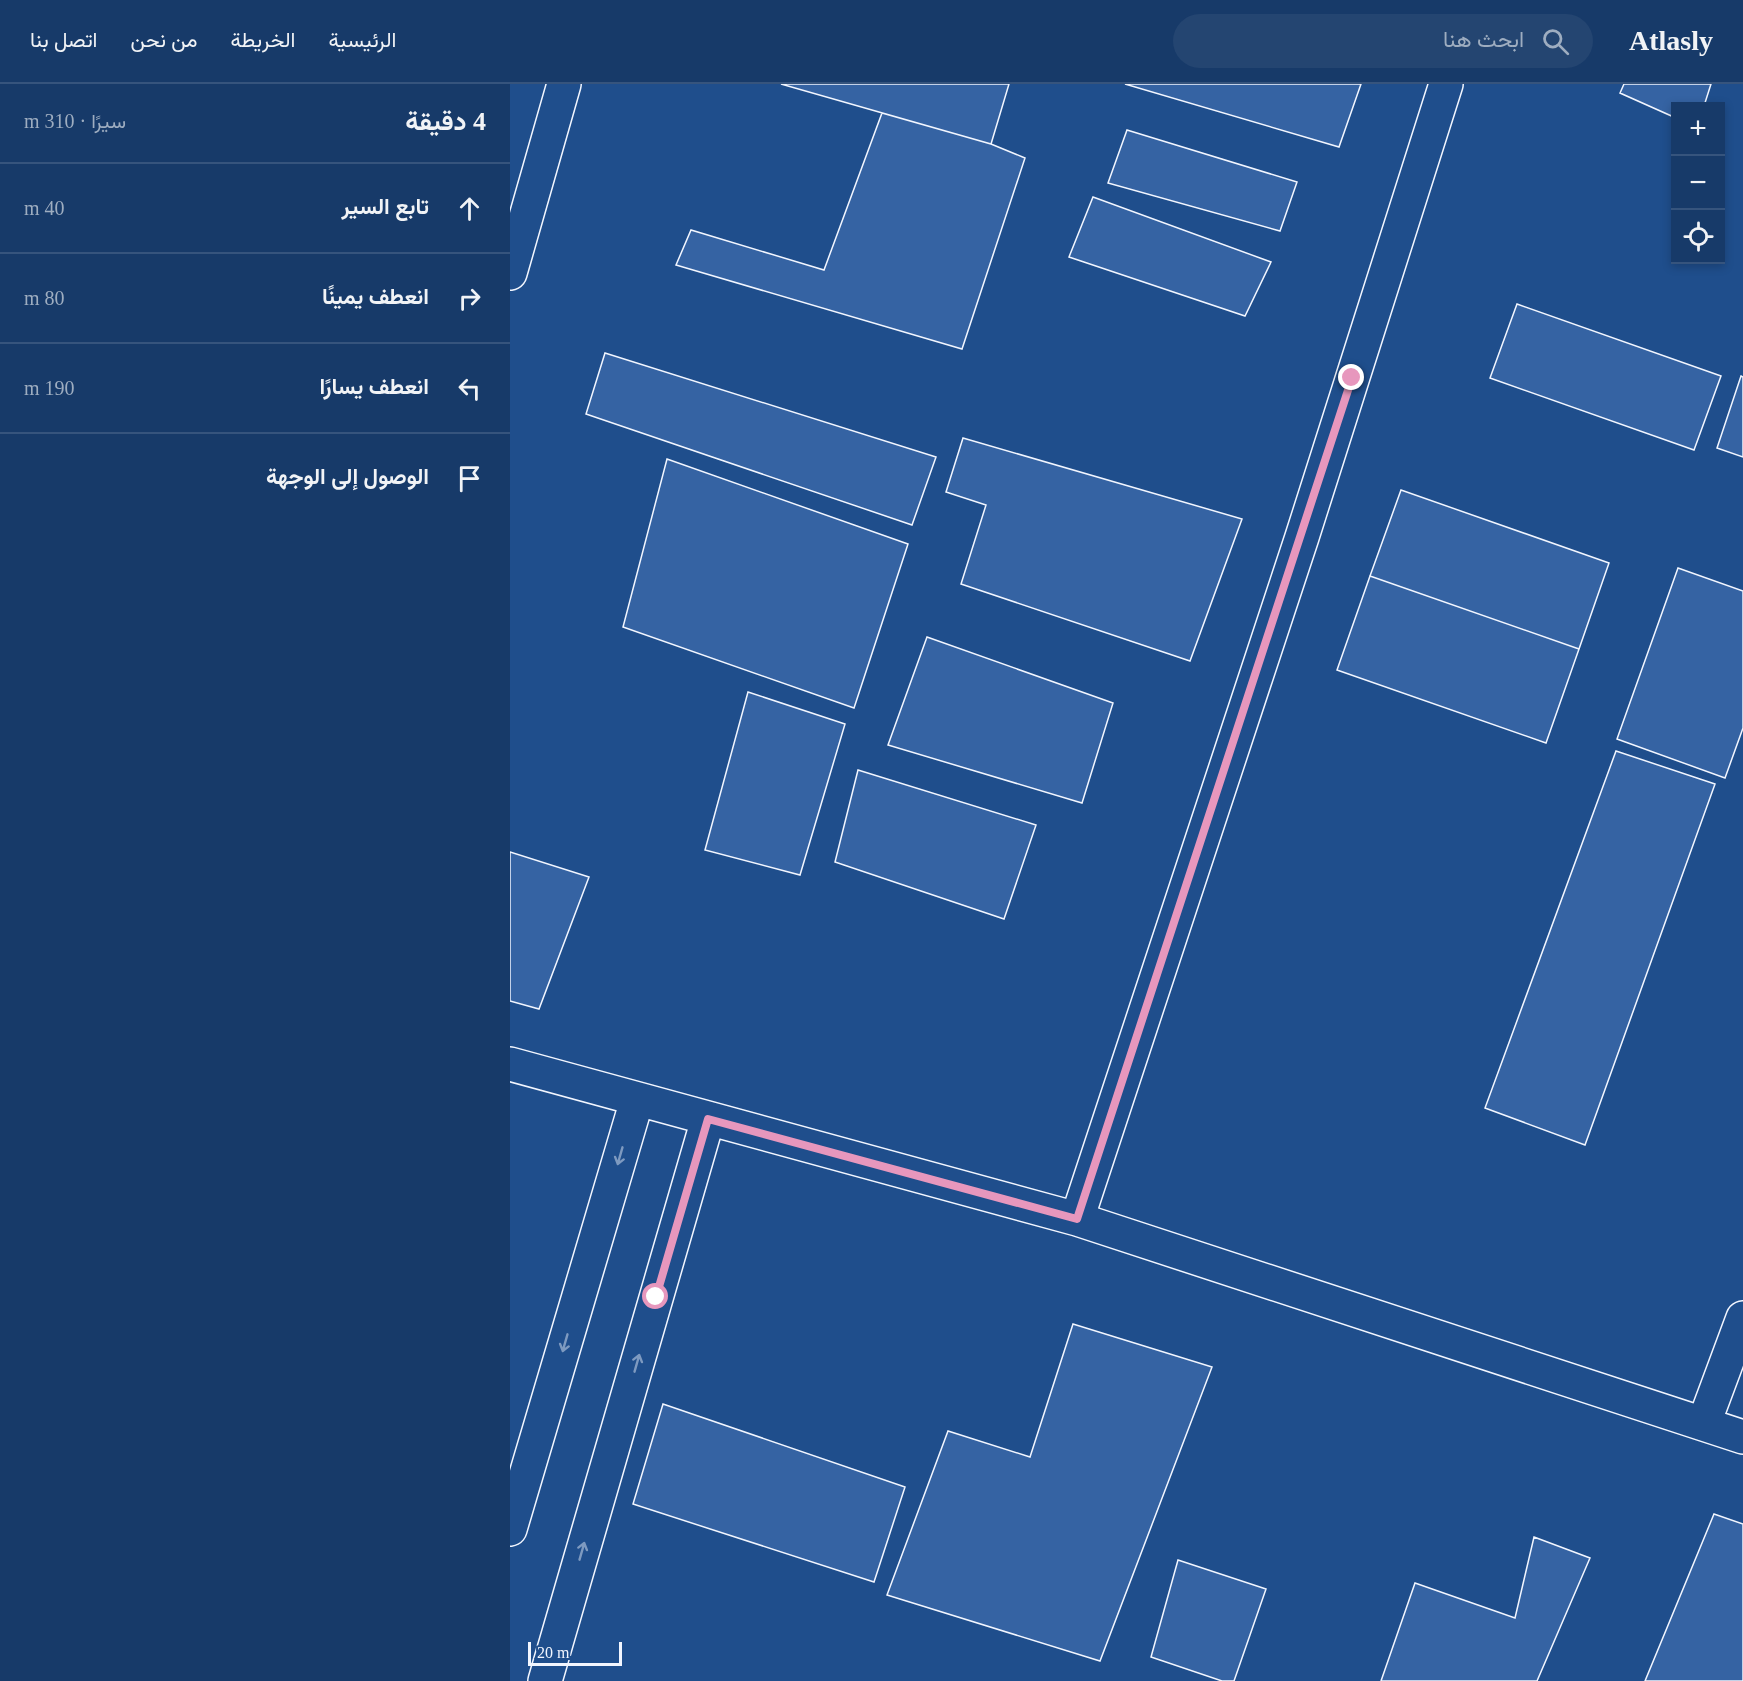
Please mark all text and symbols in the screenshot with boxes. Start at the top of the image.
search box [1173,14,1593,68]
icon: search [1539,25,1572,58]
text: Atlasly [1629,25,1713,56]
text: ابحث هنا [1443,27,1524,52]
text: اتصل بنا [30,28,97,52]
text: من نحن [130,28,198,52]
text: الخريطة [231,28,295,52]
text: الرئيسية [328,28,396,52]
map controls [1671,102,1725,264]
button: + [1671,102,1725,156]
text: 4 دقيقة [405,107,486,136]
text: سيرًا · 310 m [24,110,126,132]
button: − [1671,156,1725,210]
icon: ahead [453,192,486,225]
text: تابع السير [341,194,429,219]
text: 40 m [24,197,65,219]
button: locate [1671,210,1725,264]
icon: right [453,282,486,315]
text: انعطف يمينًا [322,284,429,309]
text: 80 m [24,287,65,309]
route end [1338,364,1364,390]
icon: left [453,372,486,405]
text: انعطف يسارًا [319,374,429,399]
text: 190 m [24,377,75,399]
icon: arrive [453,462,486,495]
text: الوصول إلى الوجهة [266,464,429,489]
one-way arrow [614,1146,625,1165]
route start [642,1283,668,1309]
one-way arrow [559,1333,570,1352]
one-way arrow [632,1354,643,1373]
one-way arrow [577,1542,588,1561]
scale bar [528,1639,622,1666]
text: 20 m [537,1644,569,1661]

